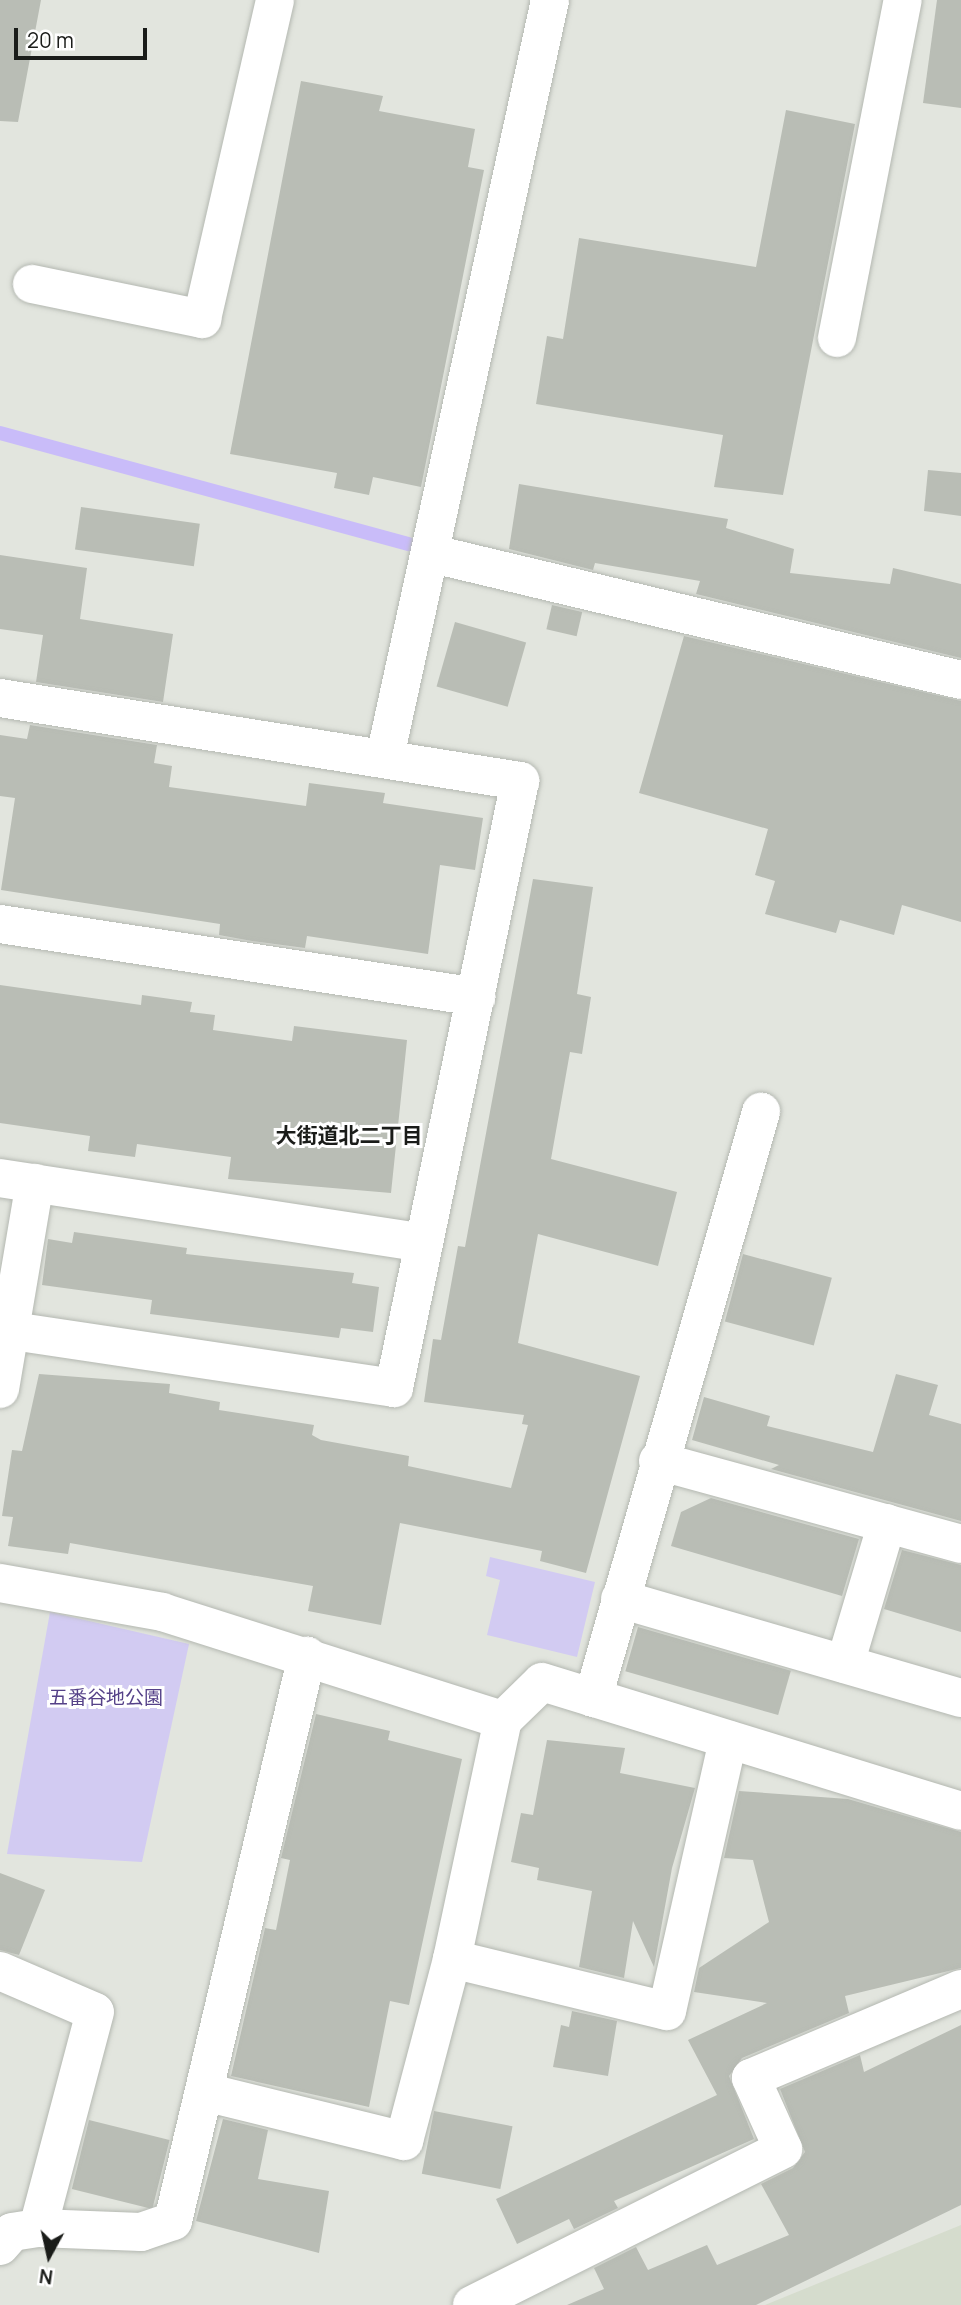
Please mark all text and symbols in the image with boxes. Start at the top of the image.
scale bar [18,14,150,58]
text: 20 m [27,26,74,54]
district label: 大街道北二丁目 [276,1122,422,1148]
park label: 五番谷地公園 [49,1687,163,1709]
north arrow [14,2221,84,2291]
text: N [38,2263,55,2291]

